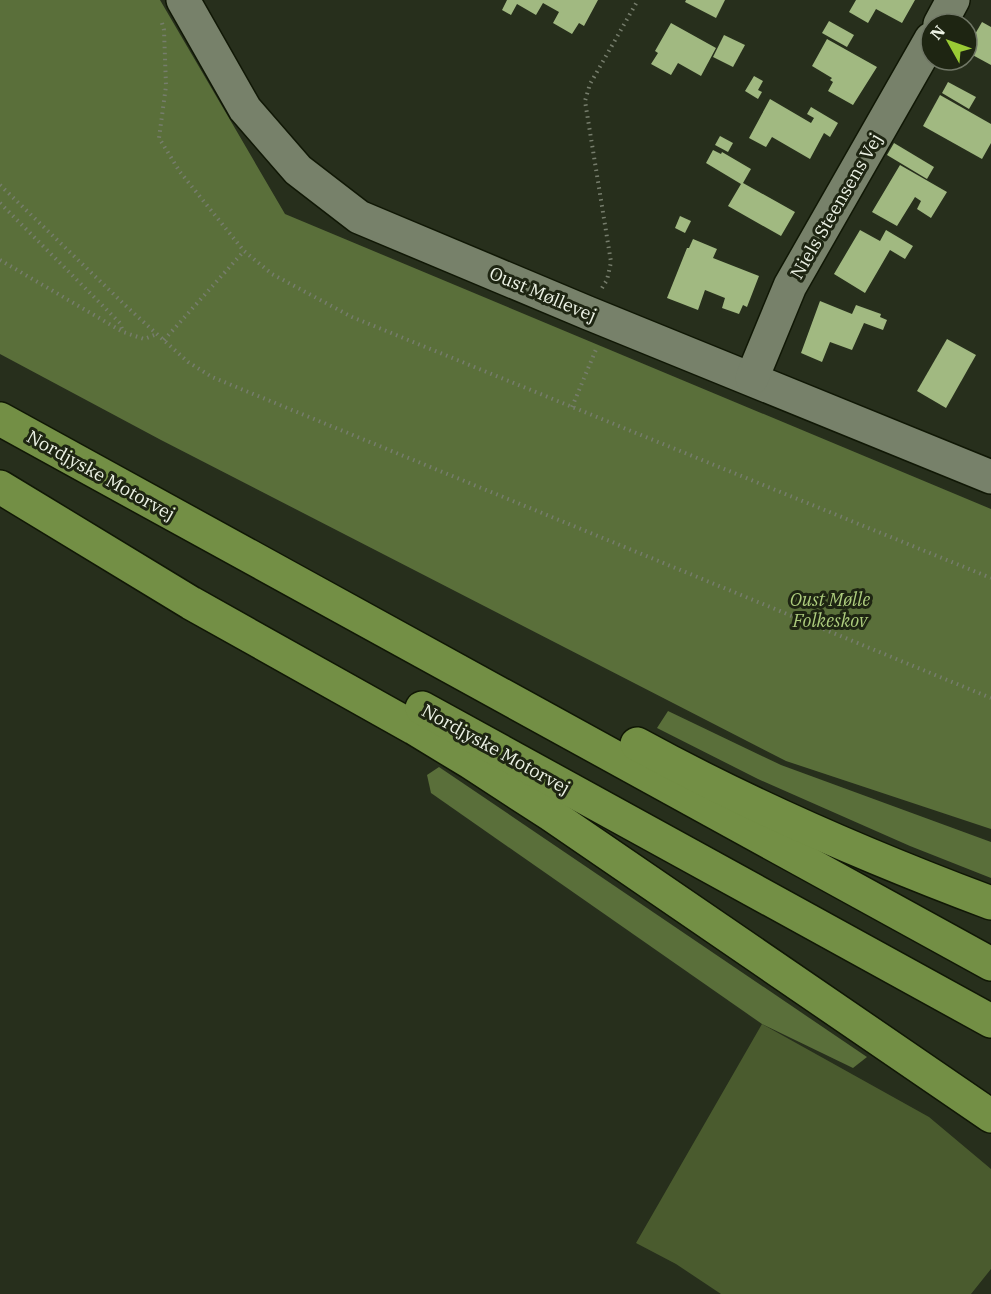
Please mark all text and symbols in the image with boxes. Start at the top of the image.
north arrow [919,12,979,72]
text: N [926,21,949,44]
street label: Niels Steensens Vej [785,129,887,283]
street label: Oust Møllevej [486,261,600,327]
street label: Nordjyske Motorvej [23,425,179,525]
park label: Oust Mølle Folkeskov [790,588,870,632]
street label: Nordjyske Motorvej [418,699,574,799]

